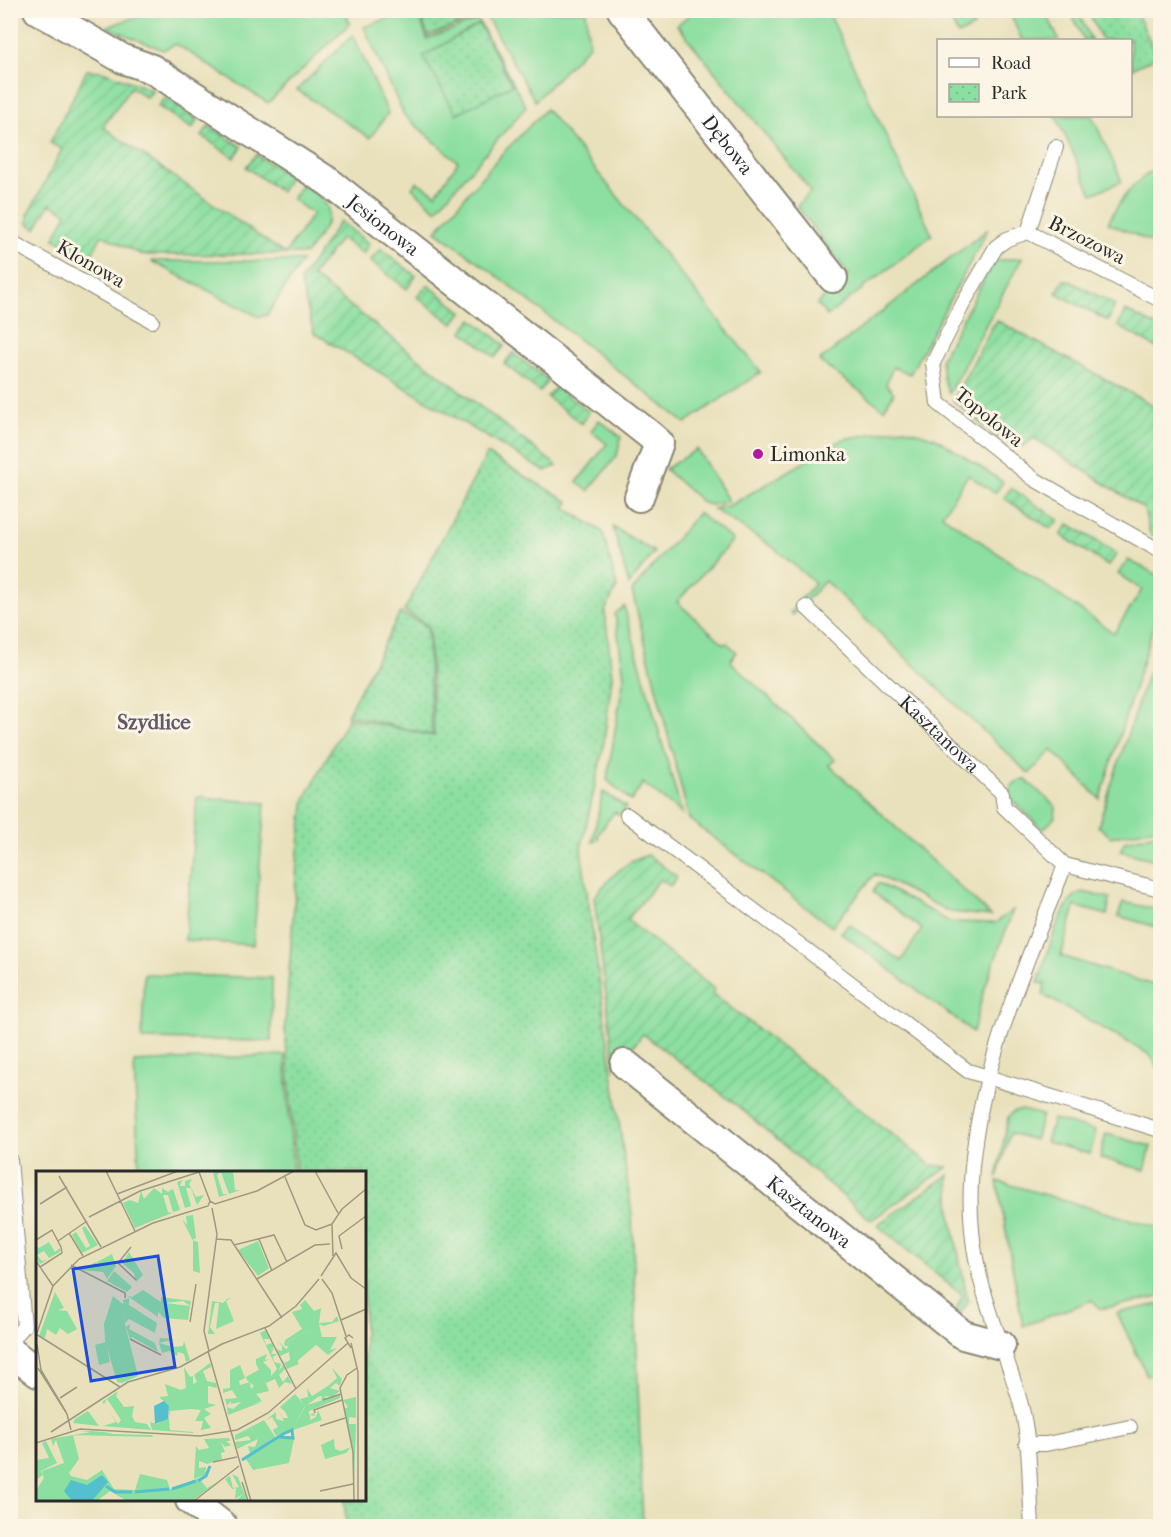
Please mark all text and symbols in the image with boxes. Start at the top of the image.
legend [937,39,1132,117]
text: Road [991,53,1031,74]
text: Park [991,83,1028,104]
street label: Dębowa [697,110,759,179]
street label: Jesionowa [341,188,425,261]
street label: Brzozowa [1045,211,1130,269]
street label: Klonowa [53,235,130,293]
street label: Topolowa [950,382,1029,452]
place label: Limonka [770,443,846,466]
marker: Limonka [751,447,765,461]
street label: Kasztanowa [895,690,985,778]
district label: Szydlice [117,710,191,734]
inset map [36,1171,366,1501]
street label: Kasztanowa [762,1171,857,1253]

